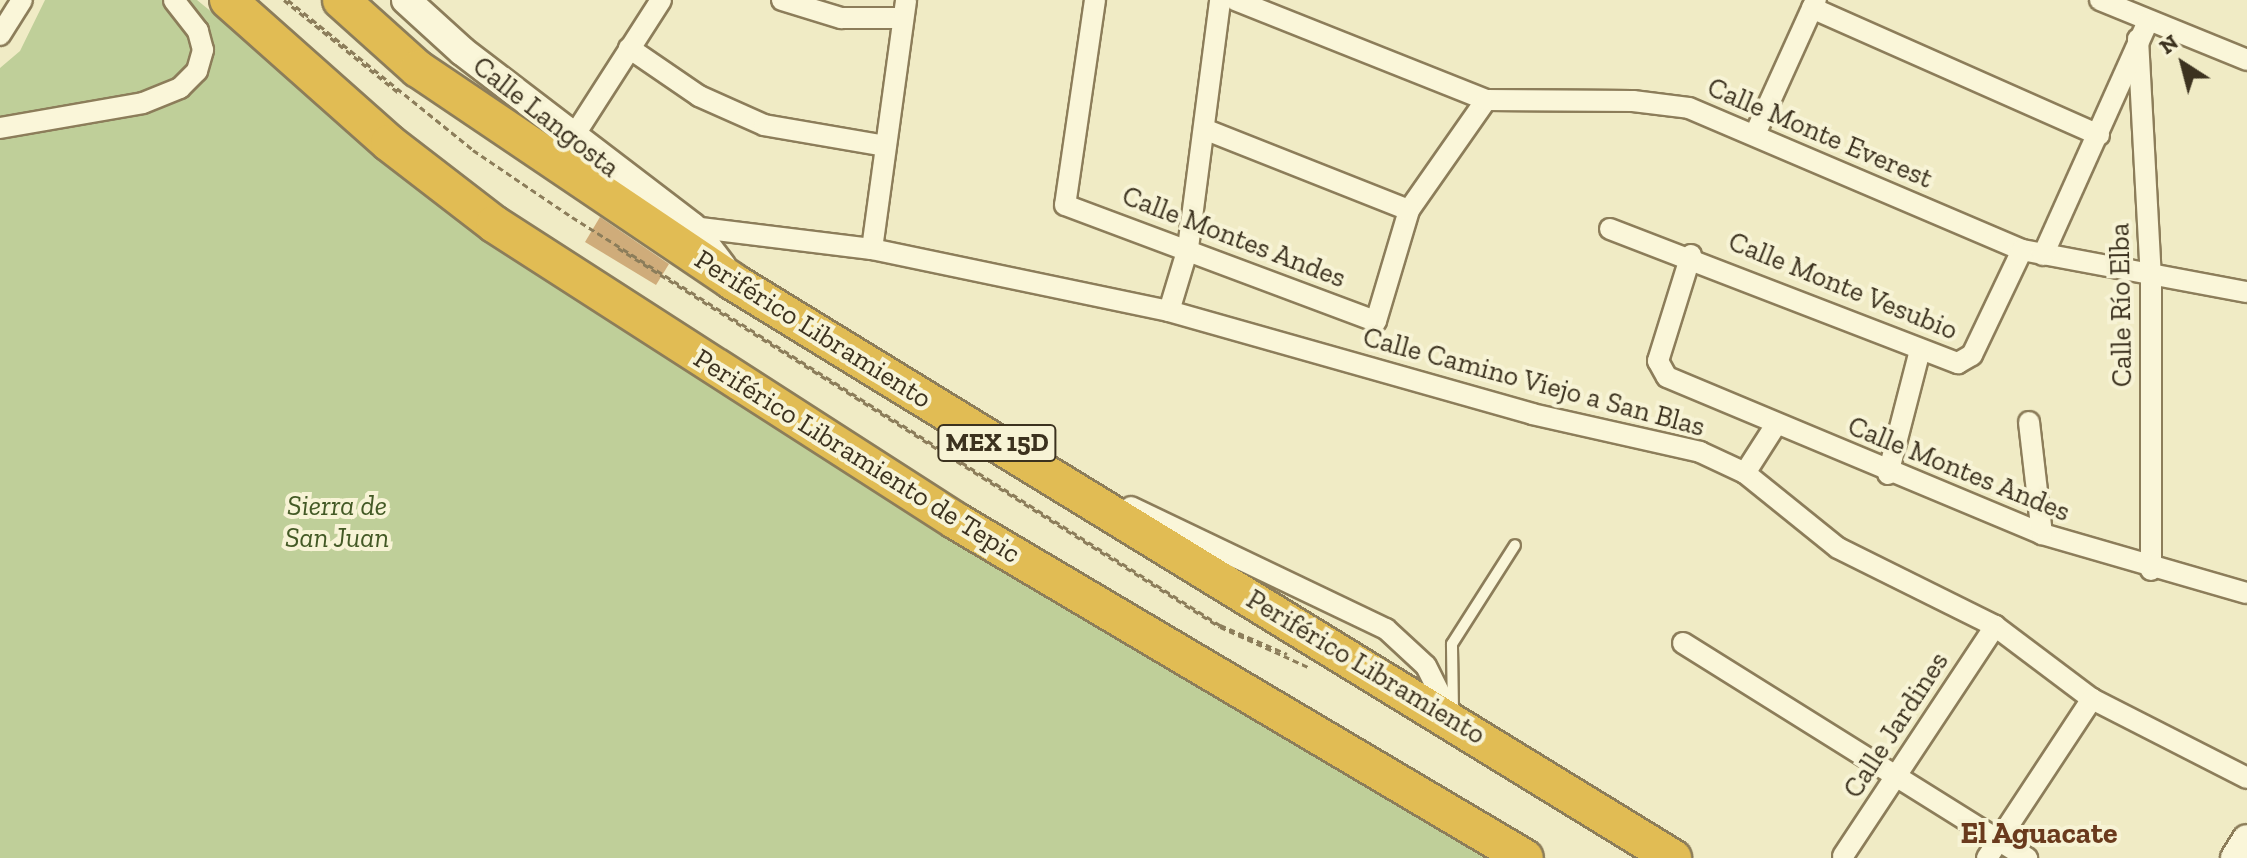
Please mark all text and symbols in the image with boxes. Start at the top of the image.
north arrow [2143,24,2223,104]
text: N [2154,28,2183,60]
street label: Calle Langosta [466,49,626,185]
street label: Calle Monte Everest [1702,70,1938,196]
street label: Calle Montes Andes [1117,179,1351,295]
street label: Calle Río Elba [2103,223,2139,387]
street label: Calle Monte Vesubio [1723,225,1963,347]
street label: Periférico Libramiento [688,243,938,415]
street label: Calle Camino Viejo a San Blas [1359,320,1709,444]
street label: Periférico Libramiento de Tepic [687,341,1027,571]
street label: Calle Montes Andes [1843,409,2075,529]
road number: MEX 15D [937,421,1057,465]
park label: Sierra de San Juan [285,489,389,555]
street label: Periférico Libramiento [1240,582,1492,752]
street label: Calle Jardines [1836,645,1956,805]
district label: El Aguacate [1960,815,2118,851]

